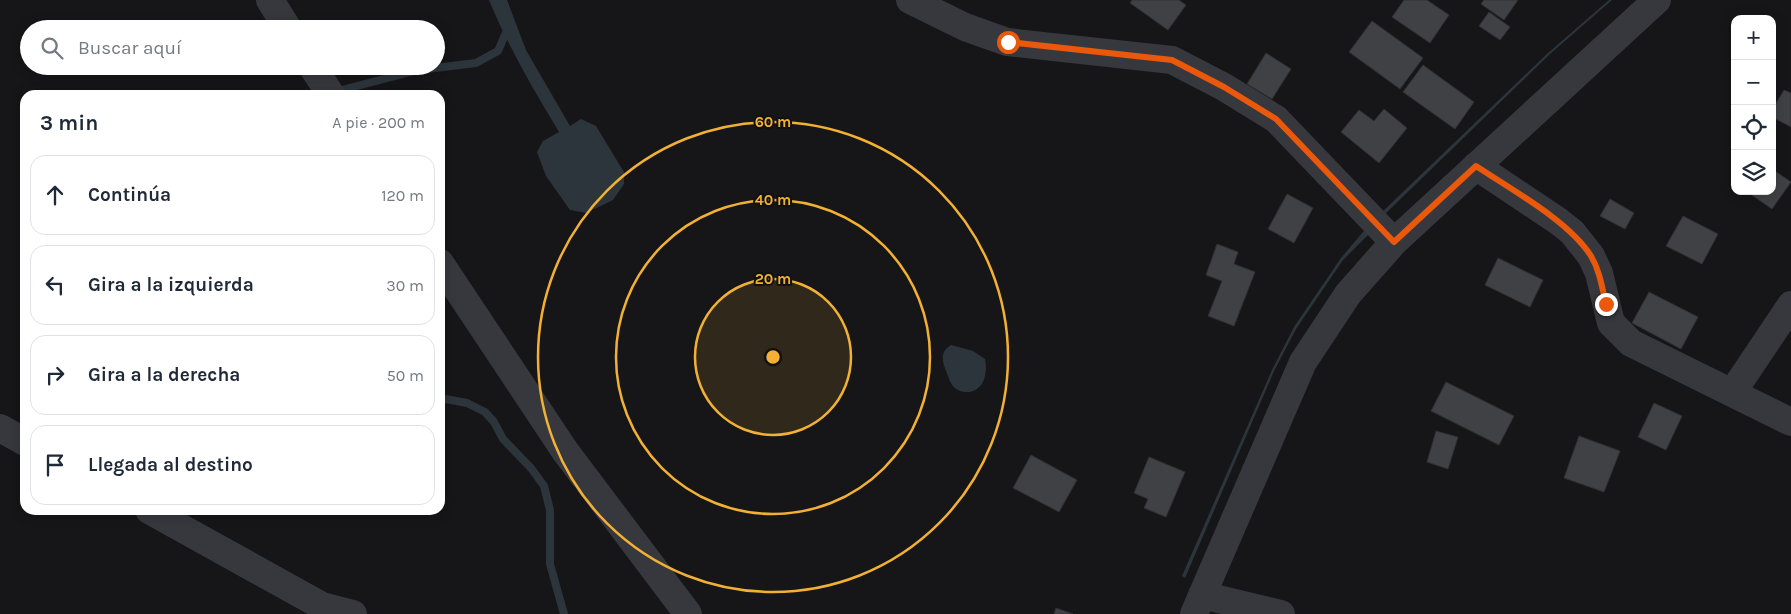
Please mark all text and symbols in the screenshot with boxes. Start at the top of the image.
map controls [1731,15,1776,195]
button: + [1731,15,1776,60]
search box [20,20,445,75]
route start [997,31,1020,54]
icon: search [38,34,66,62]
text: Buscar aquí [78,37,182,59]
button: − [1731,60,1776,105]
button: locate [1731,105,1776,150]
text: 3 min [40,111,98,135]
text: A pie · 200 m [332,113,425,132]
text: 60 m [755,113,791,131]
button: layers [1731,150,1776,195]
icon: ahead [41,181,69,209]
text: Continúa [88,184,171,206]
text: 120 m [381,186,424,205]
text: 40 m [755,191,791,209]
text: 20 m [755,270,791,288]
icon: left [41,271,69,299]
text: Gira a la izquierda [88,274,254,296]
text: 30 m [386,276,424,295]
route end [1595,293,1618,316]
centre of rings [764,348,782,366]
icon: right [41,361,69,389]
text: Gira a la derecha [88,364,240,386]
text: 50 m [387,366,424,385]
icon: arrive [41,451,69,479]
text: Llegada al destino [88,454,253,476]

